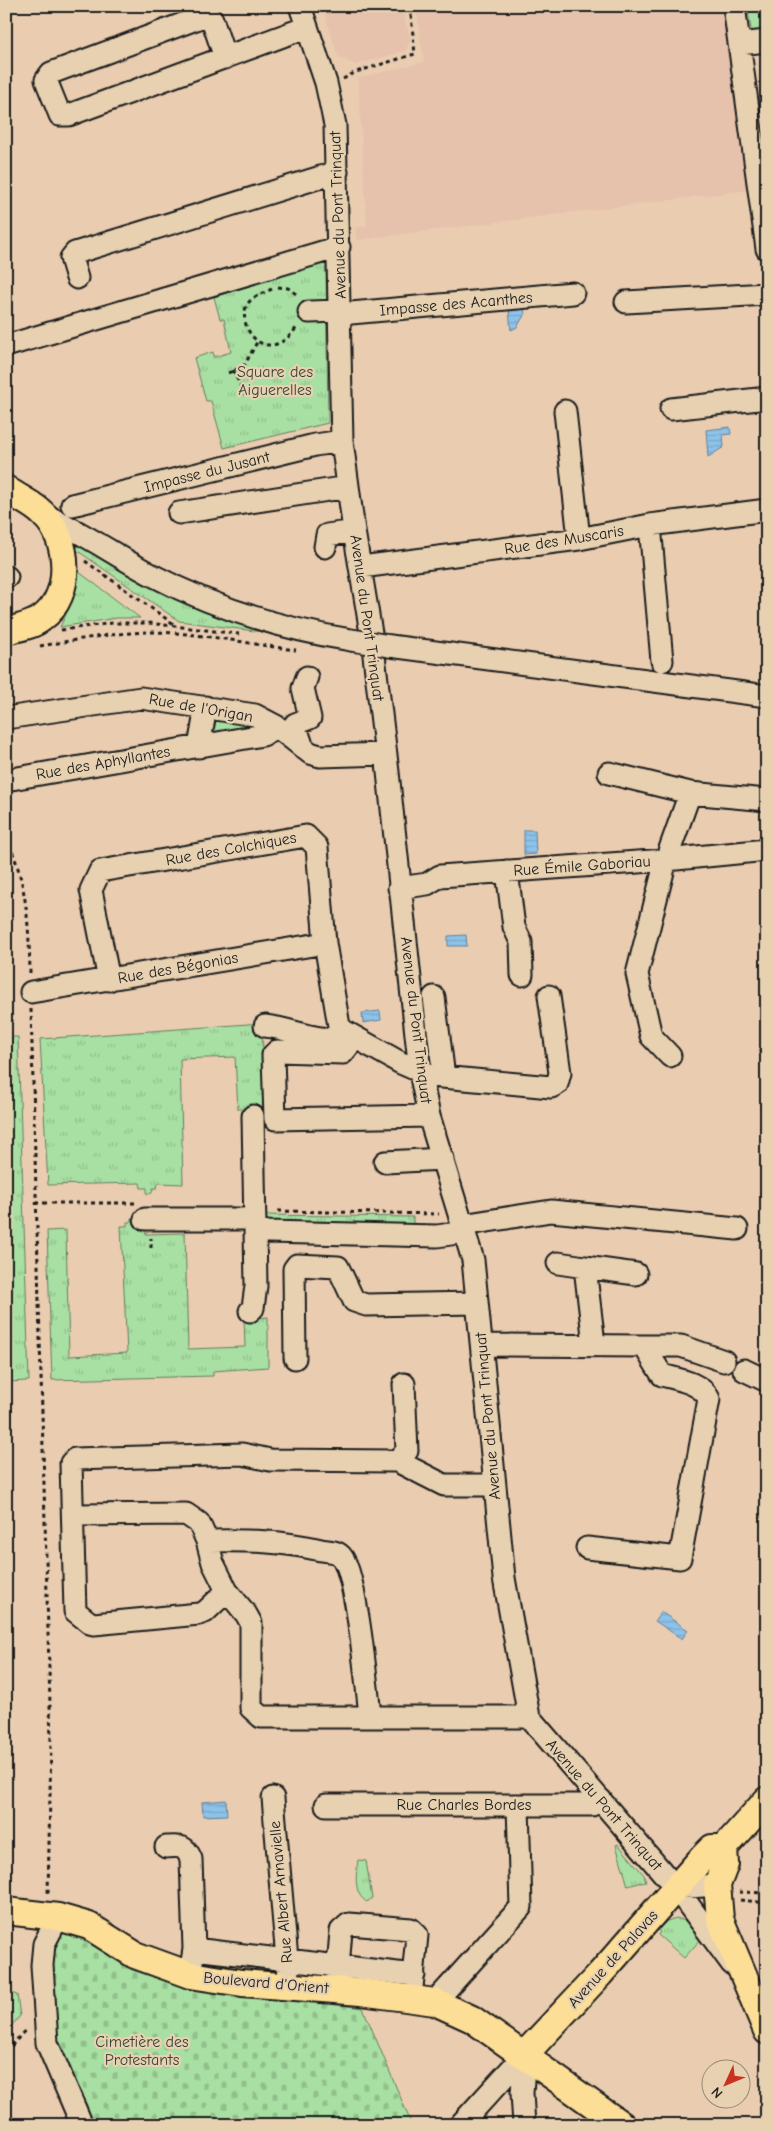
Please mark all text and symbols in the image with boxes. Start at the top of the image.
street label: Avenue du Pont Trinquat [326,130,350,299]
street label: Impasse des Acanthes [379,288,533,320]
park label: Square des Aiguerelles [237,363,313,399]
street label: Impasse du Jusant [142,448,272,496]
street label: Rue des Muscaris [503,522,625,558]
street label: Avenue du Pont Trinquat [346,534,388,703]
street label: Rue de l'Origan [148,690,254,726]
street label: Rue des Aphyllantes [34,742,172,784]
street label: Rue des Colchiques [164,829,298,869]
street label: Rue Émile Gaboriau [513,851,651,880]
street label: Avenue du Pont Trinquat [397,936,435,1105]
street label: Rue des Bégonias [116,948,240,987]
street label: Avenue du Pont Trinquat [472,1331,504,1500]
street label: Avenue du Pont Trinquat [542,1736,666,1875]
street label: Rue Charles Bordes [396,1796,532,1814]
street label: Rue Albert Arnavielle [266,1820,296,1964]
street label: Avenue de Palavas [564,1906,662,2012]
street label: Boulevard d'Orient [203,1969,330,1997]
park label: Cimetière des Protestants [95,2033,189,2069]
north arrow [700,2058,750,2108]
text: N [708,2083,726,2102]

